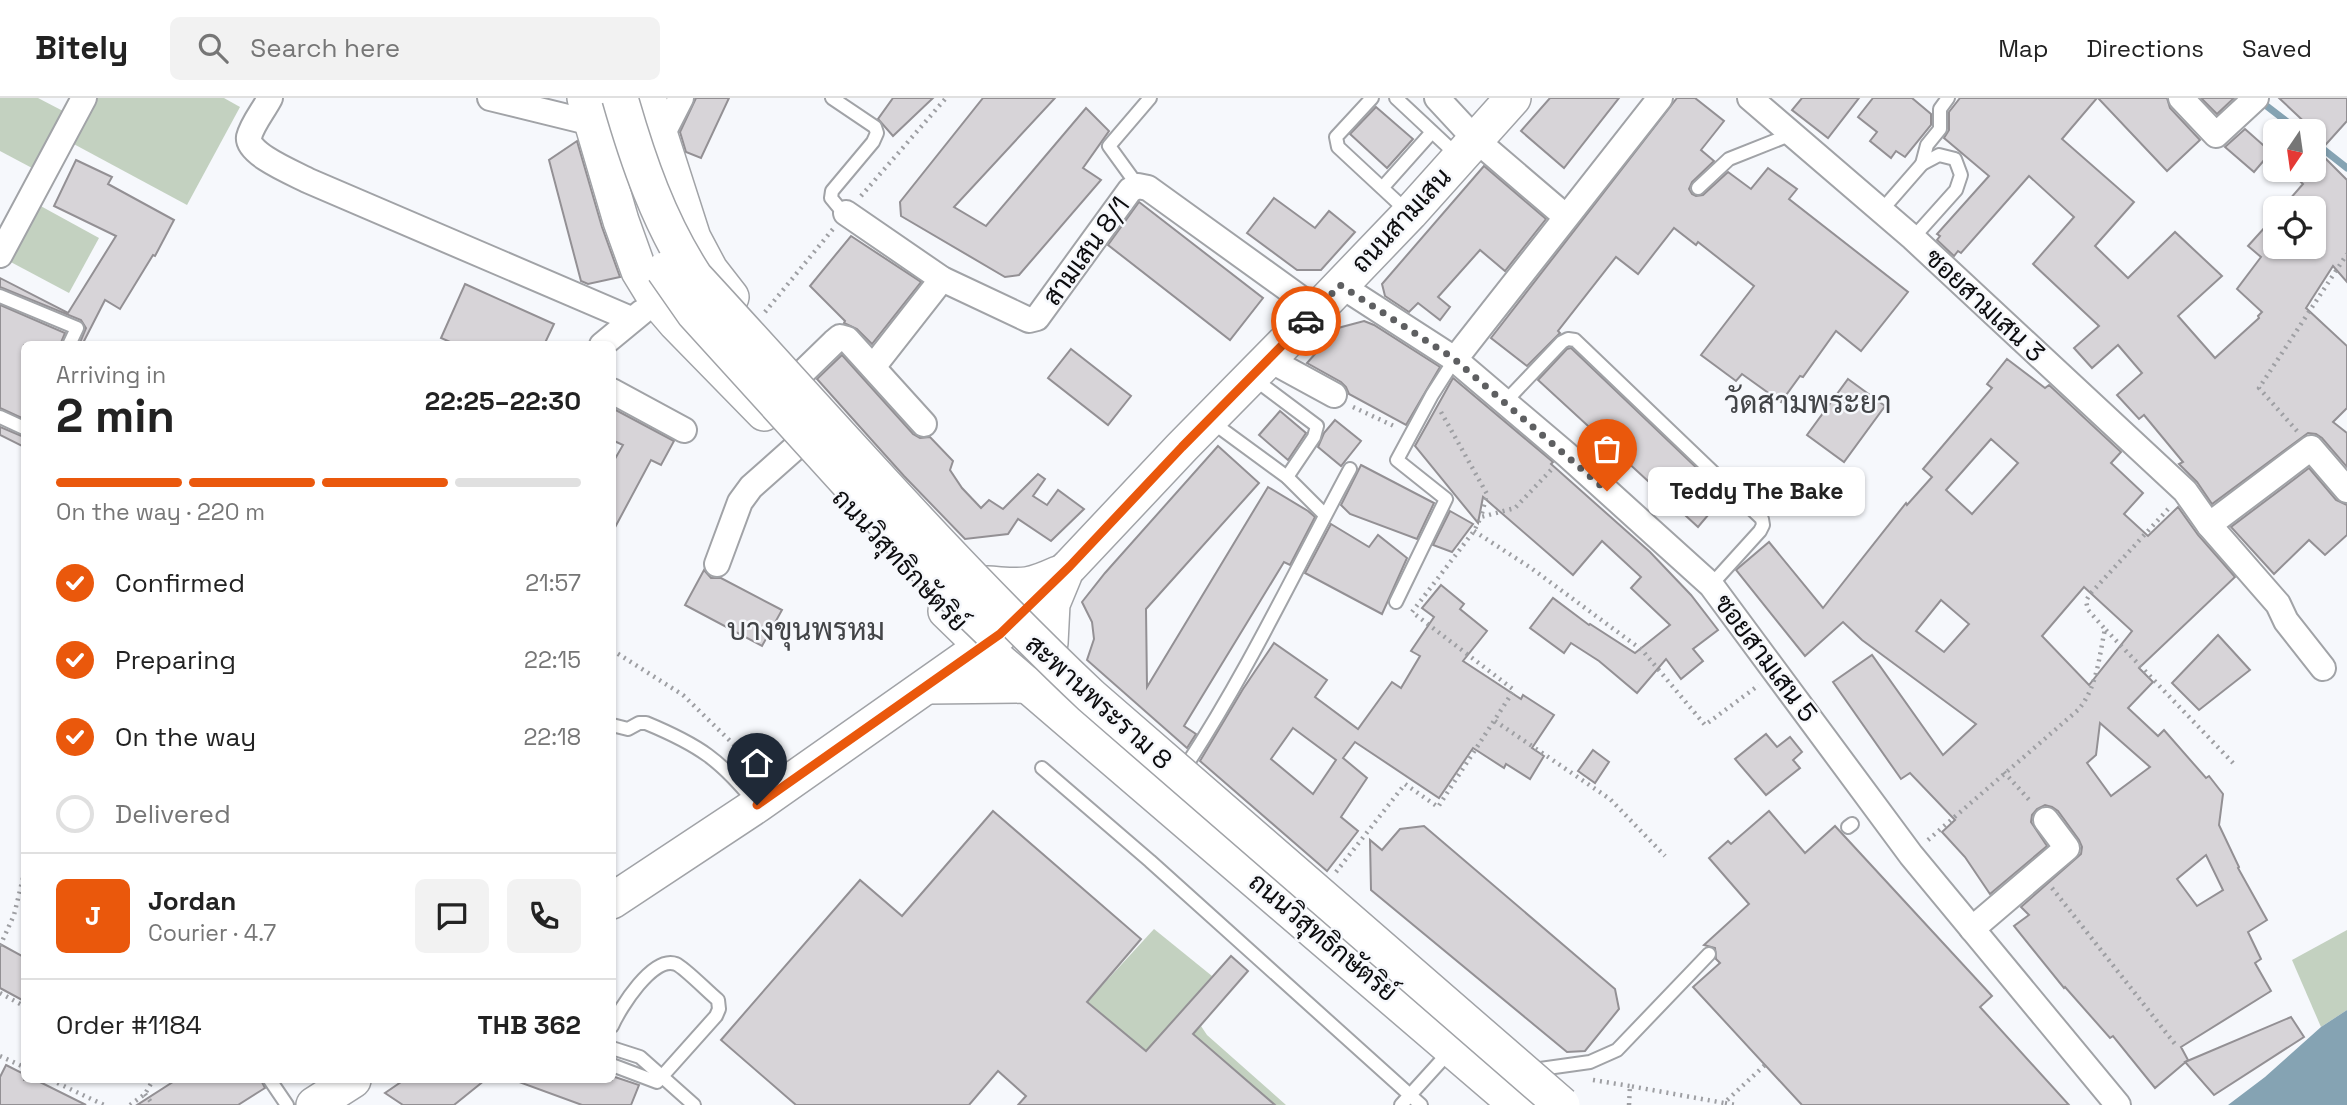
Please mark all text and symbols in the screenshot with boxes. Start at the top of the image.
search box [170,17,660,80]
text: Bitely [35,27,128,69]
icon: search [194,29,232,67]
text: Search here [250,31,400,65]
text: Map [1998,33,2048,64]
text: Directions [2086,33,2204,64]
text: Saved [2242,33,2312,64]
north arrow [2263,119,2326,182]
map controls [2263,119,2326,259]
street label: ถนนสามเสน [1344,160,1458,280]
street label: สามเสน 8/1 [1035,190,1137,312]
button: locate [2263,196,2326,259]
street label: ซอยสามเสน 3 [1918,241,2052,369]
courier [1271,286,1341,356]
icon: car [1287,302,1325,340]
text: Arriving in [56,360,166,390]
district label: วัดสามพระยา [1724,383,1892,422]
text: 22:25–22:30 [425,384,581,418]
text: 2 min [56,387,175,445]
pin [1577,419,1637,491]
icon: bag [1588,430,1626,468]
callout: Teddy The Bake [1649,466,1866,516]
text: Teddy The Bake [1669,476,1844,506]
street label: ถนนวิสุทธิกษัตริย์ [824,481,975,639]
text: On the way · 220 m [56,497,265,527]
icon: check [56,564,94,602]
text: Confirmed [115,566,245,600]
text: 21:57 [525,568,581,598]
street label: ซอยสามเสน 5 [1707,587,1825,729]
district label: บางขุนพรหม [727,610,885,651]
street label: สะพานพระราม 8 [1018,627,1180,777]
icon: check [56,641,94,679]
text: Preparing [115,643,236,677]
text: 22:15 [524,645,581,675]
icon: check [56,718,94,756]
text: On the way [115,720,256,754]
text: 22:18 [524,722,581,752]
pin [727,733,787,805]
icon: home [738,744,776,782]
text: Delivered [115,797,231,831]
street label: ถนนวิสุทธิกษัตริย์ [1241,865,1404,1010]
button: chat [415,879,489,953]
button: phone [507,879,581,953]
text: Jordan [148,884,236,918]
text: J [85,899,101,933]
text: Courier · 4.7 [148,918,276,948]
text: Order #1184 [56,1008,202,1042]
text: THB 362 [478,1008,581,1042]

